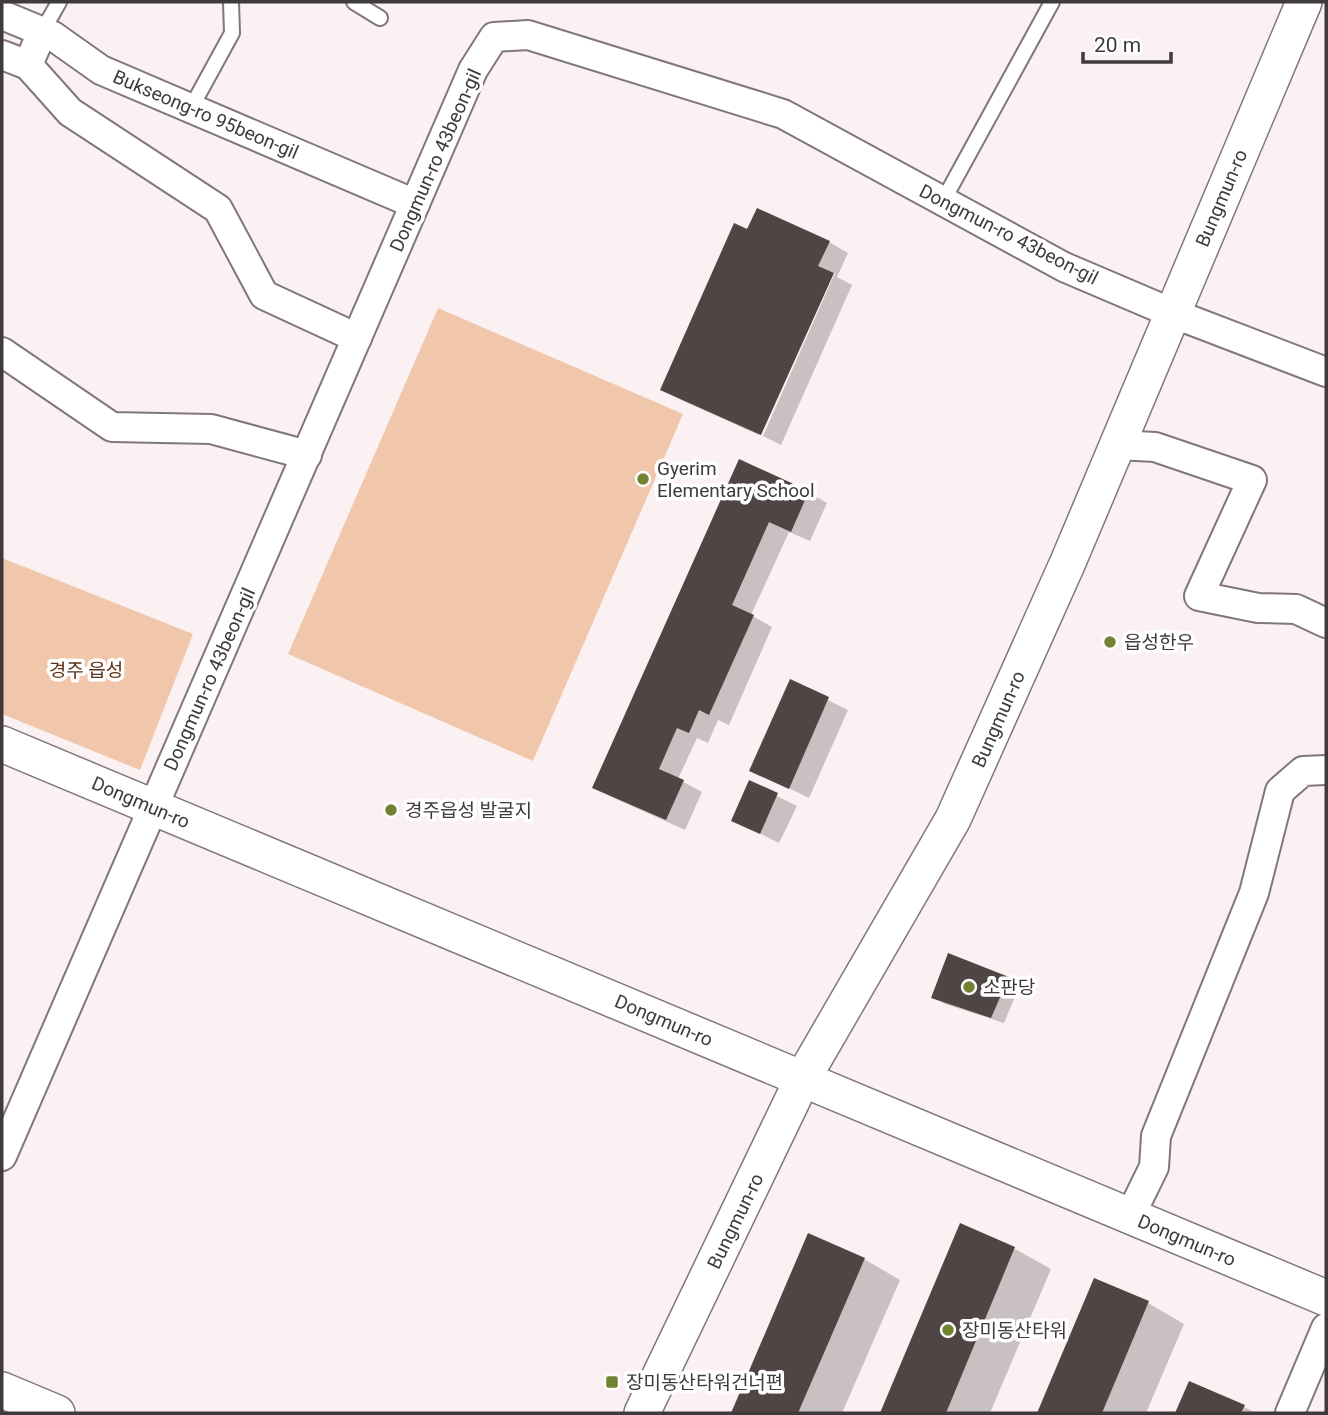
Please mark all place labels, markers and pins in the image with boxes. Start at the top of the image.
place label: Gyerim Elementary School [657,457,815,502]
marker: Gyerim Elementary School [635,471,651,487]
place label: 읍성한우 [1124,631,1194,654]
marker: 읍성한우 [1102,634,1118,650]
place label: 경주읍성 발굴지 [405,799,532,822]
marker: 경주읍성 발굴지 [383,802,399,818]
place label: 소판당 [983,976,1035,999]
marker: 소판당 [961,979,977,995]
place label: 장미동산타워 [962,1319,1067,1342]
marker: 장미동산타워 [940,1322,956,1338]
place label: 장미동산타워건너편 [626,1371,783,1394]
marker: 장미동산타워건너편 [604,1374,620,1390]

